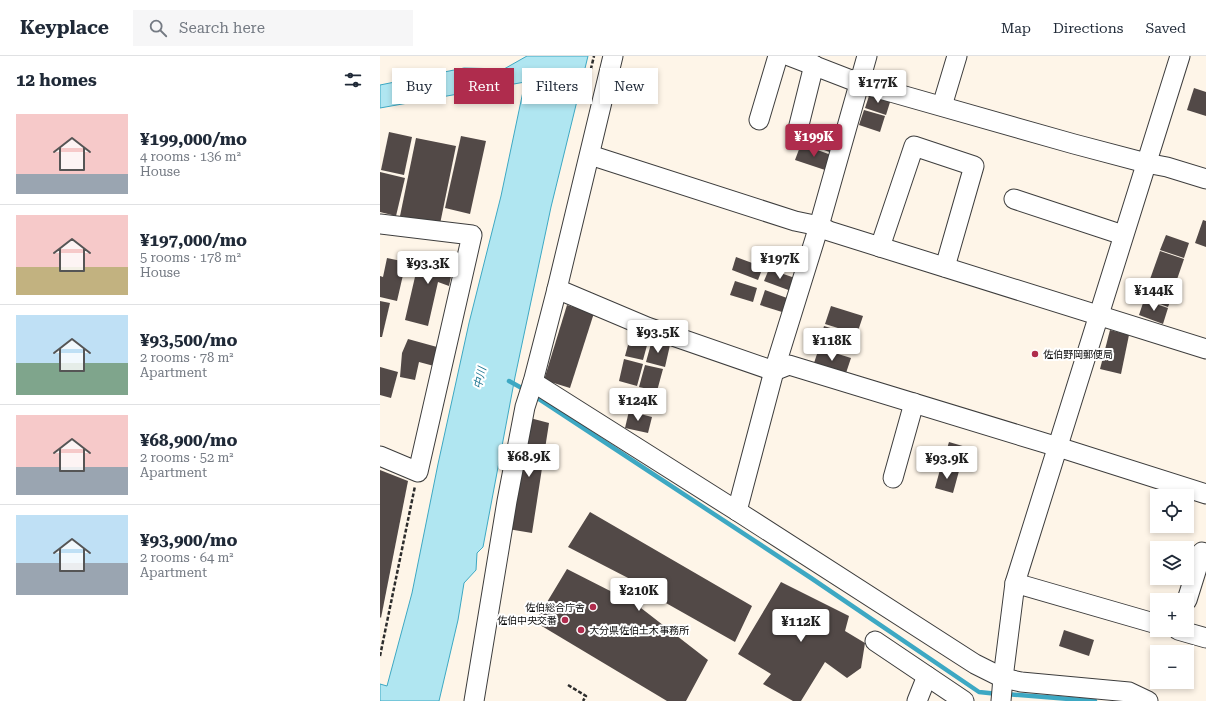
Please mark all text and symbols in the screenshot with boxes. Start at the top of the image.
search box [133,10,413,46]
text: Keyplace [20,16,109,39]
icon: search [147,17,169,39]
text: Search here [179,19,265,37]
text: Map [1001,20,1031,36]
text: Directions [1053,20,1123,36]
text: Saved [1145,20,1186,36]
chip: Buy [392,68,446,104]
chip: Rent [454,68,514,104]
chip: Filters [522,68,592,104]
chip: New [600,68,658,104]
icon: filters [342,69,364,91]
text: 12 homes [16,70,97,90]
pin: ¥177K [850,70,906,104]
text: ¥177K [858,75,898,90]
pin: ¥199K [786,124,842,158]
text: ¥199,000/mo [140,129,247,149]
text: ¥199K [794,129,834,144]
icon: home [48,130,96,178]
text: 4 rooms · 136 m² [140,149,241,164]
text: House [140,164,180,179]
text: ¥197,000/mo [140,230,247,250]
icon: home [48,231,96,279]
pin: ¥197K [752,246,808,280]
text: 5 rooms · 178 m² [140,250,241,265]
pin: ¥93.3K [395,251,461,285]
text: ¥197K [760,251,800,266]
text: ¥93.3K [406,256,450,271]
text: House [140,265,180,280]
pin: ¥144K [1126,278,1182,312]
text: ¥144K [1134,283,1174,298]
pin: ¥93.5K [625,320,691,354]
text: ¥93.5K [636,325,680,340]
pin: ¥118K [804,328,860,362]
text: ¥93,500/mo [140,330,237,350]
icon: home [48,331,96,379]
text: ¥118K [812,333,852,348]
marker: 佐伯野岡郵便局 [1030,349,1040,359]
place label: 佐伯野岡郵便局 [1043,349,1113,360]
text: 2 rooms · 78 m² [140,350,234,365]
text: Apartment [140,365,207,380]
water label: 中川 [471,365,489,390]
pin: ¥124K [610,388,666,422]
text: ¥124K [618,393,658,408]
text: ¥68,900/mo [140,430,237,450]
icon: home [48,431,96,479]
pin: ¥68.9K [496,444,562,478]
pin: ¥93.9K [914,446,980,480]
text: ¥68.9K [507,449,551,464]
text: 2 rooms · 52 m² [140,450,234,465]
text: ¥93.9K [925,451,969,466]
text: Apartment [140,465,207,480]
map controls [1150,489,1194,689]
button: locate [1150,489,1194,533]
text: ¥93,900/mo [140,530,237,550]
icon: home [48,531,96,579]
button: layers [1150,541,1194,585]
text: 2 rooms · 64 m² [140,550,234,565]
text: Apartment [140,565,207,580]
pin: ¥210K [611,578,667,612]
text: ¥210K [619,583,659,598]
button: + [1150,593,1194,637]
place label: 佐伯総合庁舎 [525,602,585,613]
marker: 佐伯総合庁舎 [588,602,598,612]
pin: ¥112K [773,609,829,643]
text: ¥112K [781,614,821,629]
place label: 佐伯中央交番 [497,615,557,626]
marker: 佐伯中央交番 [560,615,570,625]
marker: 大分県佐伯土木事務所 [576,625,586,635]
place label: 大分県佐伯土木事務所 [589,625,689,636]
button: − [1150,645,1194,689]

